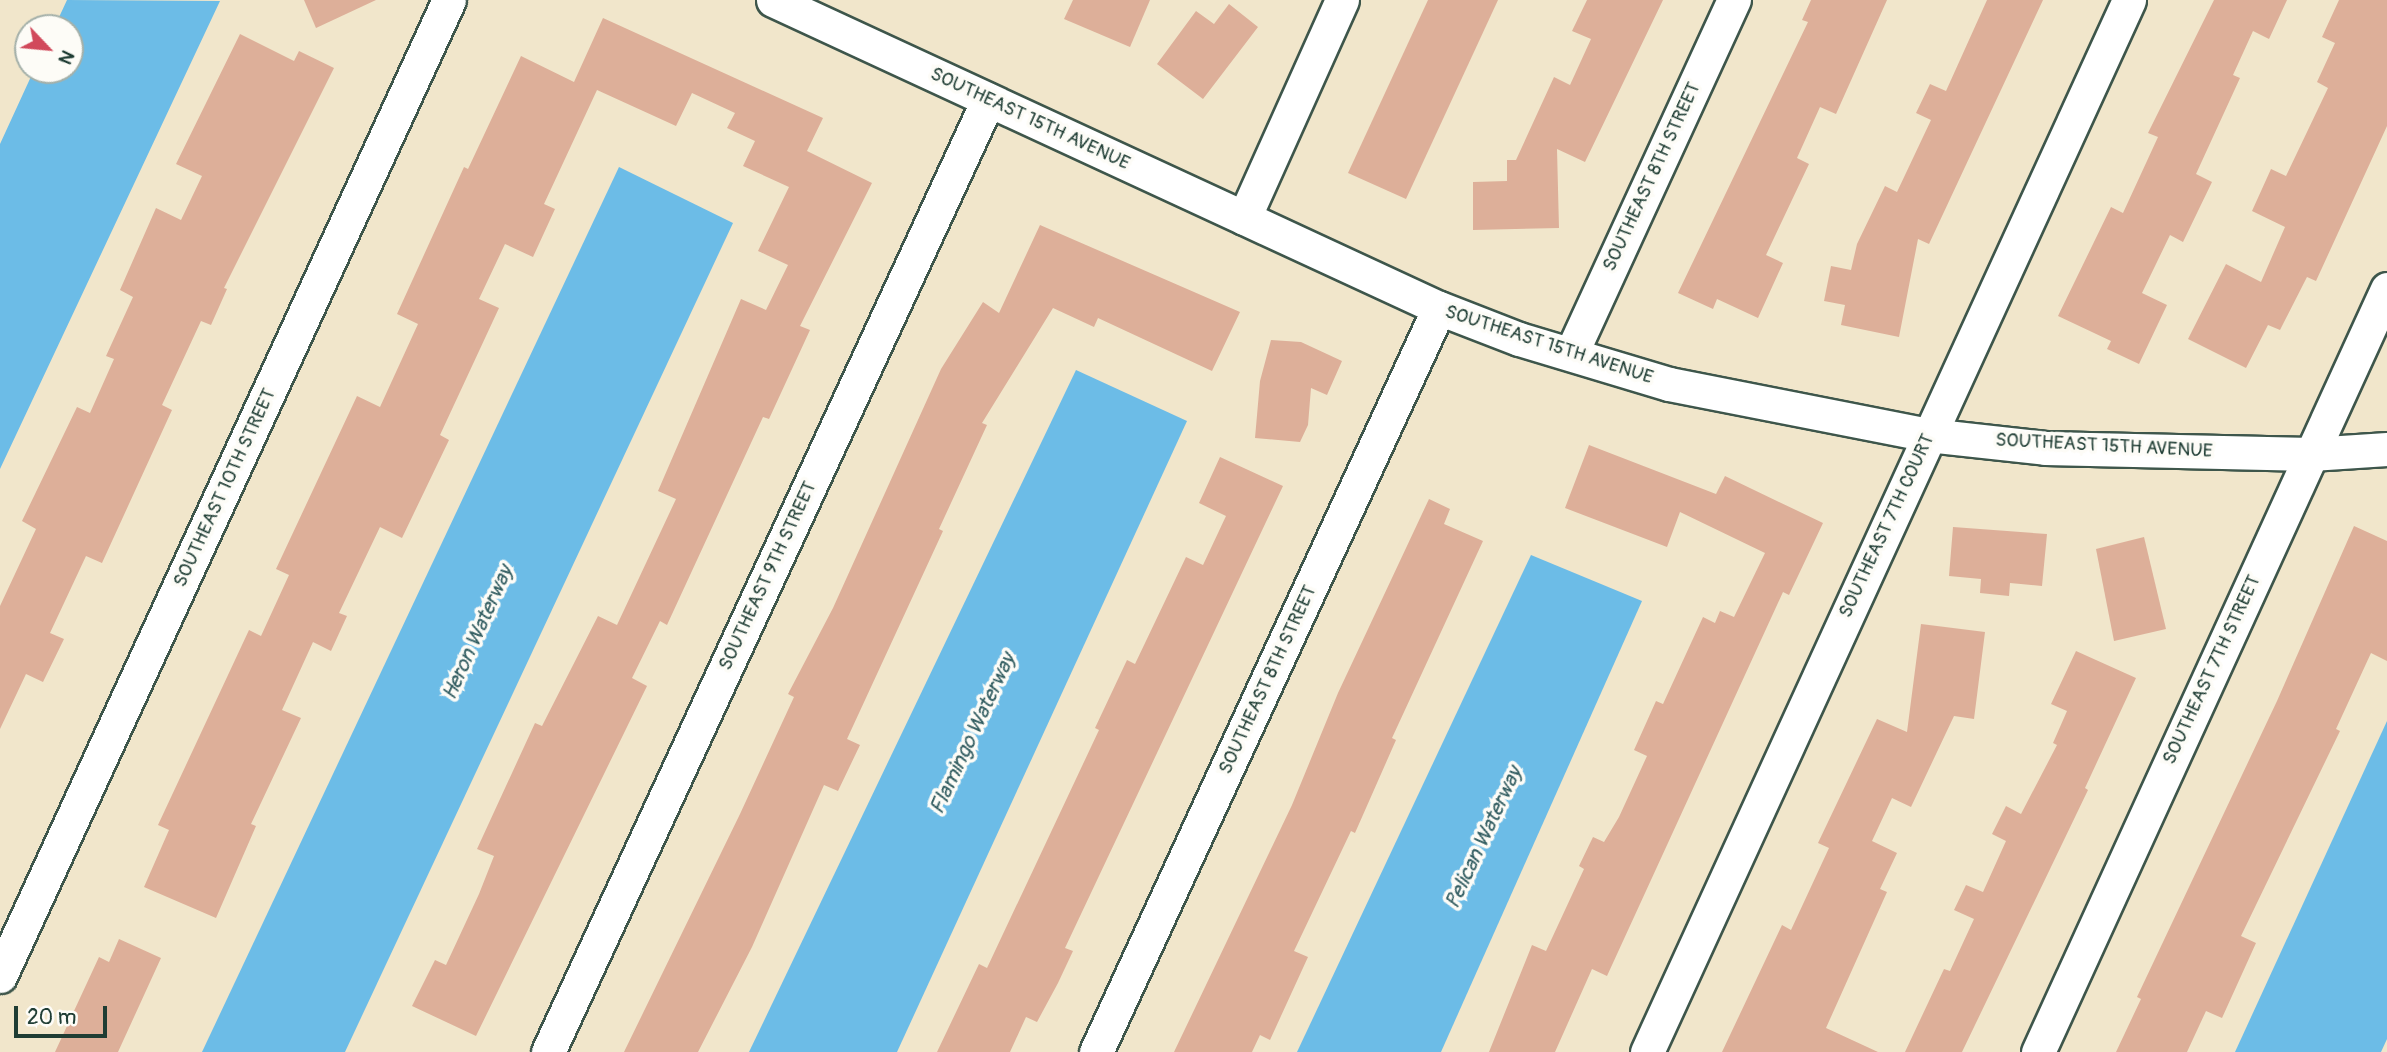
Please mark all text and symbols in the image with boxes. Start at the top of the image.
north arrow [14,14,84,84]
text: N [52,46,80,68]
street label: SOUTHEAST 15TH AVENUE [927,63,1133,175]
street label: SOUTHEAST 8TH STREET [1598,79,1706,275]
street label: SOUTHEAST 15TH AVENUE [1442,301,1656,389]
street label: SOUTHEAST 10TH STREET [169,385,281,591]
street label: SOUTHEAST 15TH AVENUE [1995,429,2213,463]
street label: SOUTHEAST 7TH COURT [1834,430,1940,622]
street label: SOUTHEAST 9TH STREET [714,478,822,674]
water label: Heron Waterway [437,562,519,704]
street label: SOUTHEAST 7TH STREET [2158,572,2266,768]
street label: SOUTHEAST 8TH STREET [1214,582,1322,778]
water label: Flamingo Waterway [925,650,1021,818]
water label: Pelican Waterway [1440,763,1528,913]
scale bar [18,992,110,1036]
text: 20 m [27,1004,76,1031]

